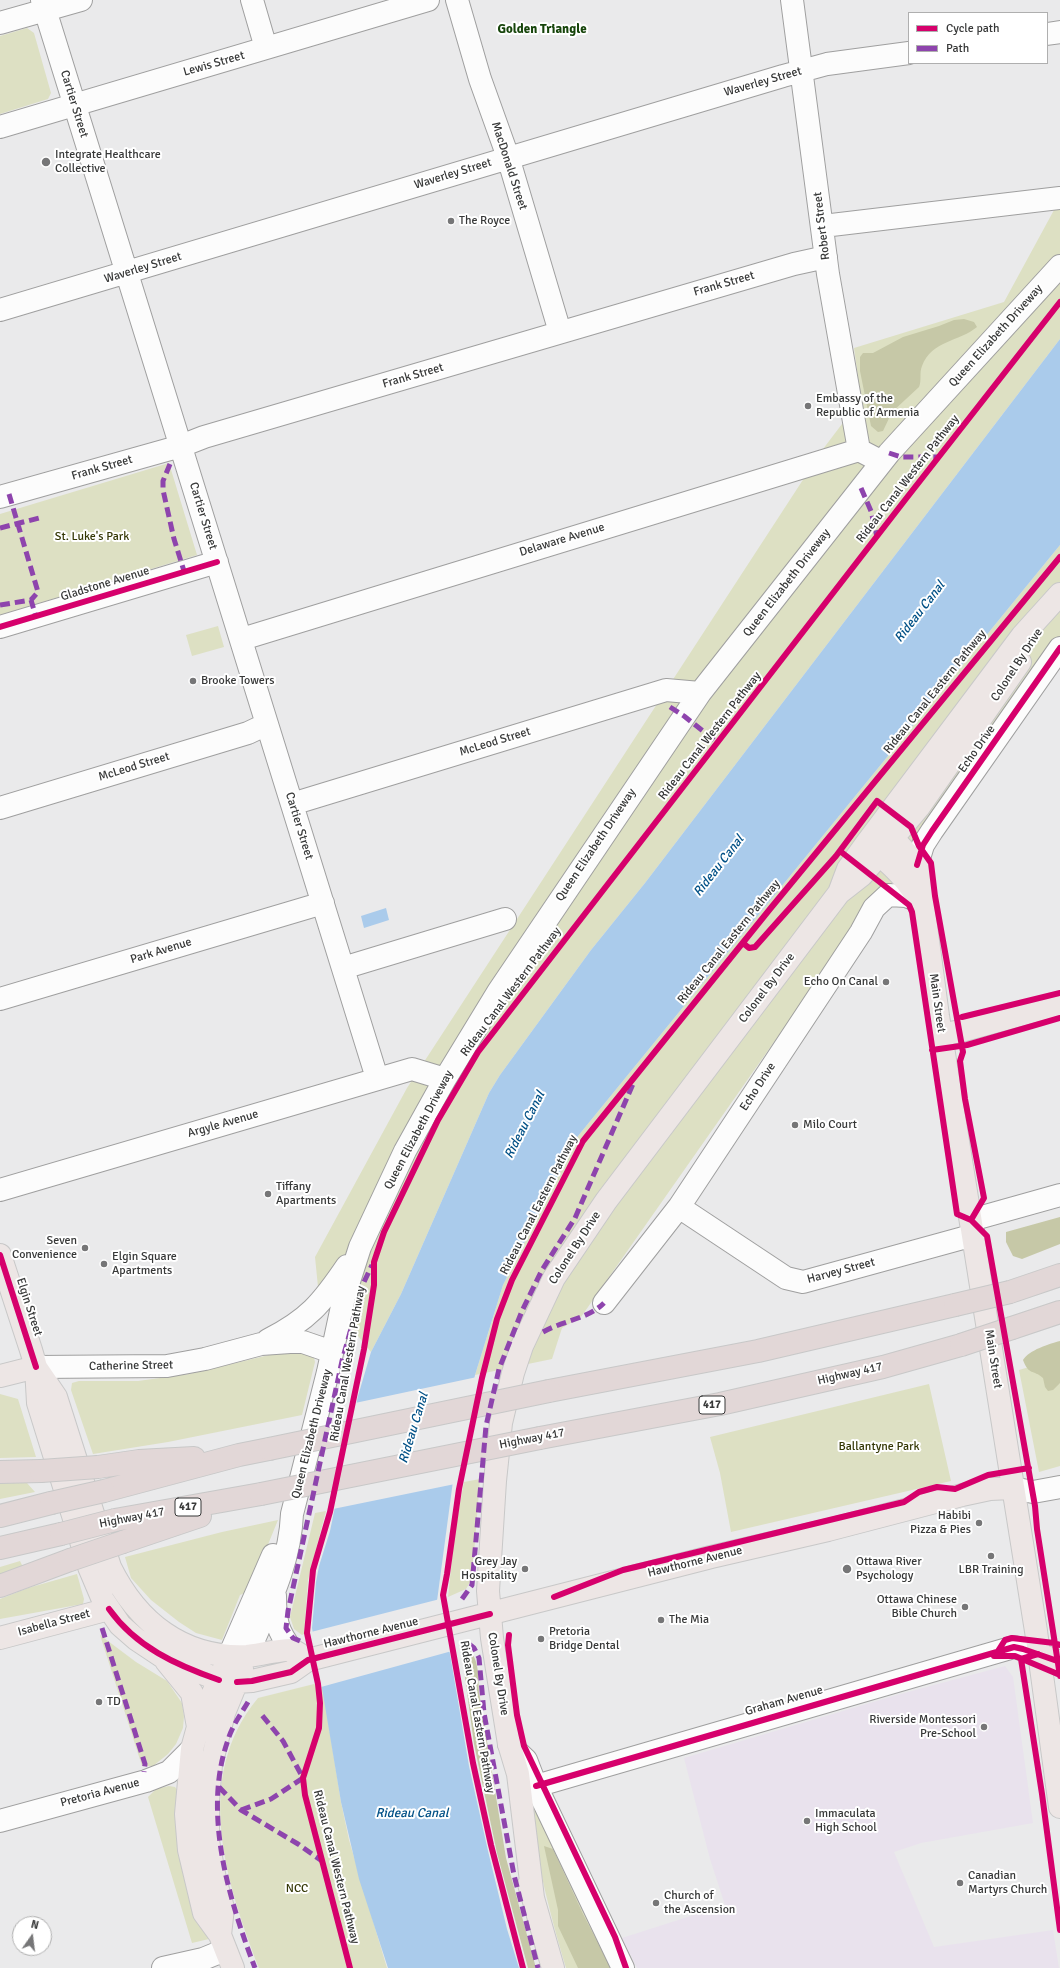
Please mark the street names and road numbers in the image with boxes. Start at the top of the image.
street label: Lewis Street [182,48,246,80]
street label: Waverley Street [722,64,804,100]
street label: Cartier Street [57,69,91,139]
street label: MacDonald Street [488,120,530,212]
street label: Waverley Street [413,155,493,193]
street label: Robert Street [811,191,833,261]
street label: Waverley Street [103,249,183,287]
street label: Frank Street [692,268,756,300]
street label: Queen Elizabeth Driveway [946,282,1046,390]
street label: Frank Street [381,360,445,392]
street label: Rideau Canal Western Pathway [854,412,962,546]
street label: Frank Street [70,452,134,484]
street label: Cartier Street [186,481,220,551]
street label: Delaware Avenue [518,520,606,560]
street label: Queen Elizabeth Driveway [740,526,834,640]
street label: Gladstone Avenue [59,564,151,604]
street label: Colonel By Drive [988,626,1046,704]
street label: Rideau Canal Eastern Pathway [881,627,989,757]
street label: Rideau Canal Western Pathway [656,669,764,803]
street label: Echo Drive [955,723,999,775]
street label: McLeod Street [458,724,532,760]
street label: McLeod Street [97,749,171,785]
street label: Queen Elizabeth Driveway [553,786,639,904]
street label: Cartier Street [282,791,316,861]
street label: Rideau Canal Eastern Pathway [675,877,783,1007]
street label: Rideau Canal Western Pathway [458,925,564,1059]
street label: Park Avenue [129,935,193,967]
street label: Colonel By Drive [736,950,798,1026]
street label: Main Street [926,973,948,1033]
street label: Echo Drive [737,1060,779,1114]
street label: Queen Elizabeth Driveway [381,1068,457,1192]
street label: Argyle Avenue [186,1107,260,1141]
street label: Rideau Canal Eastern Pathway [497,1133,581,1277]
street label: Colonel By Drive [546,1209,604,1287]
street label: Harvey Street [806,1255,876,1287]
street label: Elgin Street [13,1276,45,1338]
street label: Rideau Canal Western Pathway [327,1285,369,1443]
street label: Main Street [981,1328,1005,1390]
street label: Catherine Street [89,1358,173,1374]
street label: Highway 417 [816,1360,884,1388]
street label: Queen Elizabeth Driveway [289,1368,335,1500]
road number: 417 [699,1396,725,1414]
street label: Highway 417 [498,1426,566,1452]
road number: 417 [175,1498,201,1516]
street label: Highway 417 [98,1505,166,1531]
street label: Hawthorne Avenue [646,1543,744,1581]
street label: Isabella Street [16,1606,92,1640]
street label: Hawthorne Avenue [322,1614,420,1652]
street label: Colonel By Drive [484,1631,512,1717]
street label: Rideau Canal Eastern Pathway [456,1639,498,1795]
street label: Graham Avenue [743,1683,825,1719]
street label: Pretoria Avenue [59,1776,141,1810]
street label: Rideau Canal Western Pathway [310,1789,362,1945]

